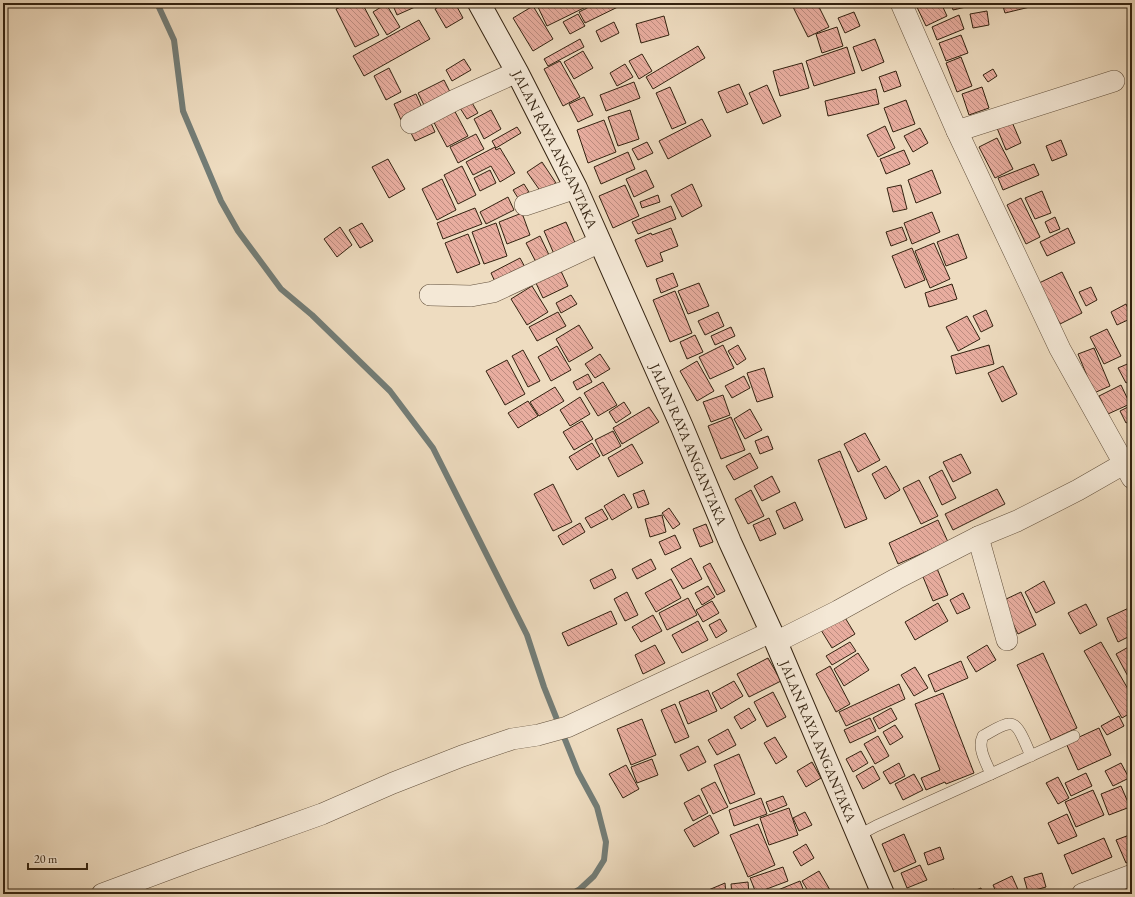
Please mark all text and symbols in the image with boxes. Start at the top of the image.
street label: JALAN RAYA ANGANTAKA [508,66,602,231]
street label: JALAN RAYA ANGANTAKA [646,360,731,528]
street label: JALAN RAYA ANGANTAKA [775,657,861,825]
scale bar [28,845,87,871]
text: 20 m [34,851,58,867]

